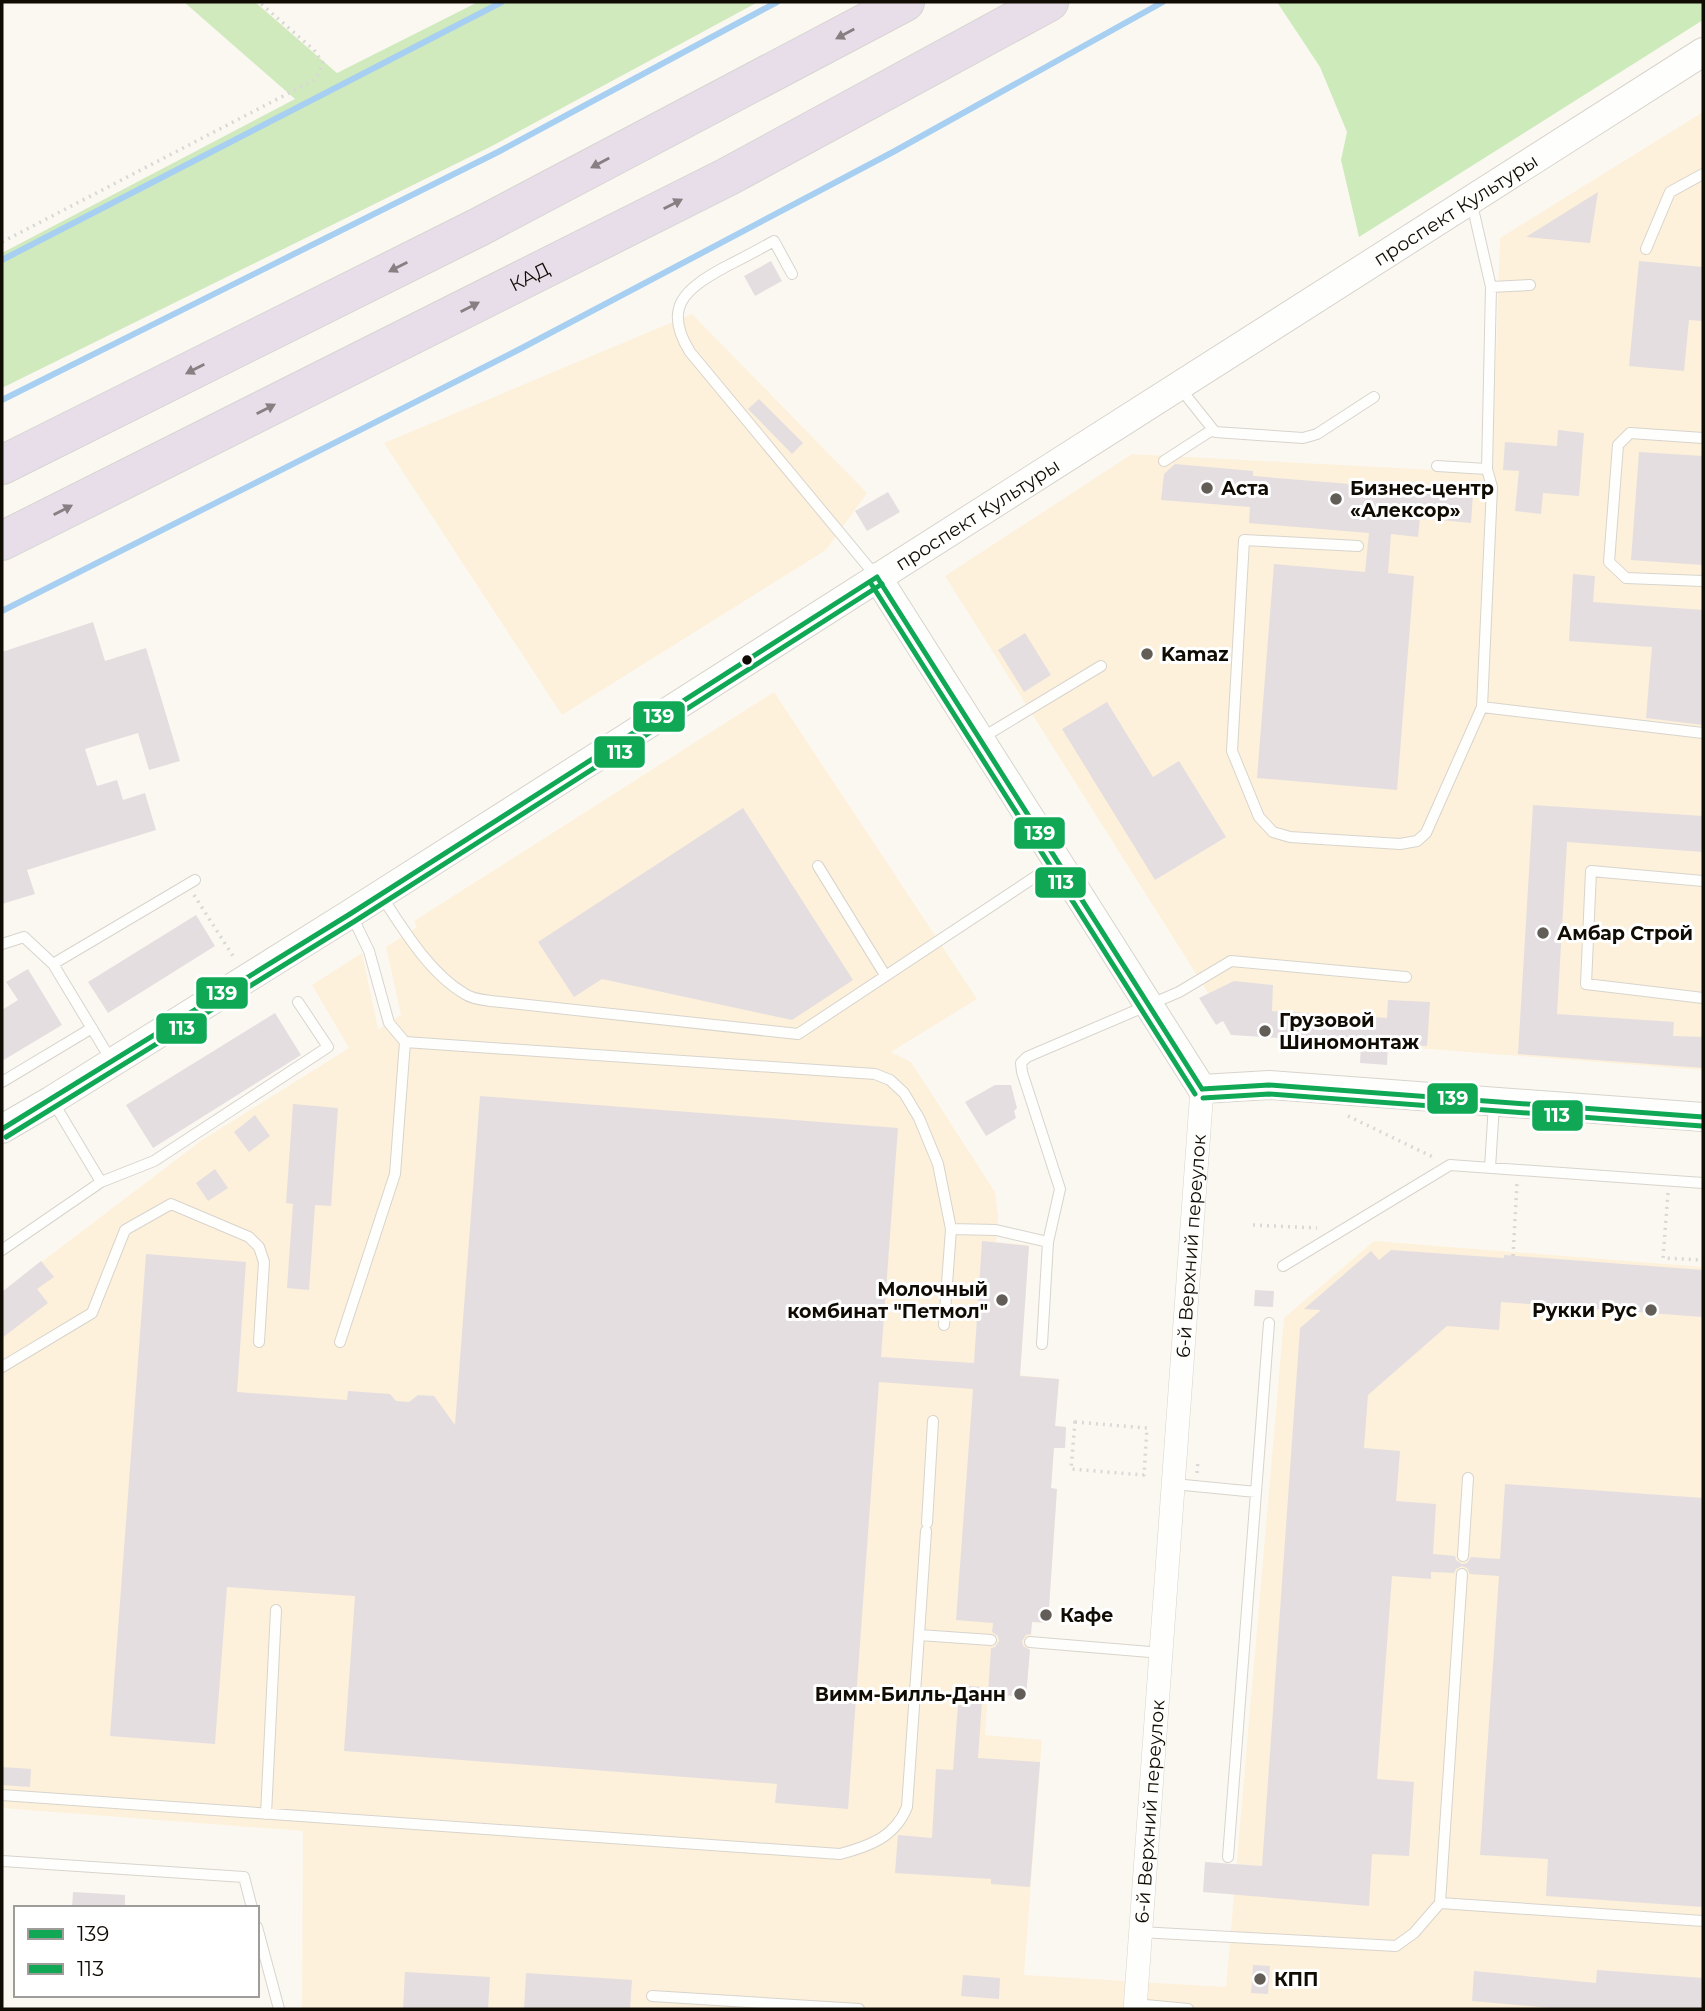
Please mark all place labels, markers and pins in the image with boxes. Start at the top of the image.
place label: Аста [1221,477,1269,500]
place label: Бизнес-центр «Алексор» [1350,477,1494,522]
marker: Аста [1199,480,1215,496]
marker: Бизнес-центр «Алексор» [1328,491,1344,507]
place label: Kamaz [1161,643,1229,666]
marker: Kamaz [1139,646,1155,662]
unlabelled marker [740,653,754,667]
place label: Амбар Строй [1557,922,1693,945]
marker: Амбар Строй [1535,925,1551,941]
place label: Грузовой Шиномонтаж [1279,1009,1420,1054]
marker: Грузовой Шиномонтаж [1257,1023,1273,1039]
place label: Молочный комбинат "Петмол" [787,1278,988,1323]
marker: Молочный комбинат "Петмол" [994,1292,1010,1308]
place label: Рукки Рус [1532,1299,1637,1322]
marker: Рукки Рус [1643,1302,1659,1318]
place label: Кафе [1060,1604,1113,1627]
marker: Кафе [1038,1607,1054,1623]
place label: Вимм-Билль-Данн [815,1683,1006,1706]
marker: Вимм-Билль-Данн [1012,1686,1028,1702]
place label: КПП [1274,1968,1318,1991]
marker: КПП [1252,1971,1268,1987]

